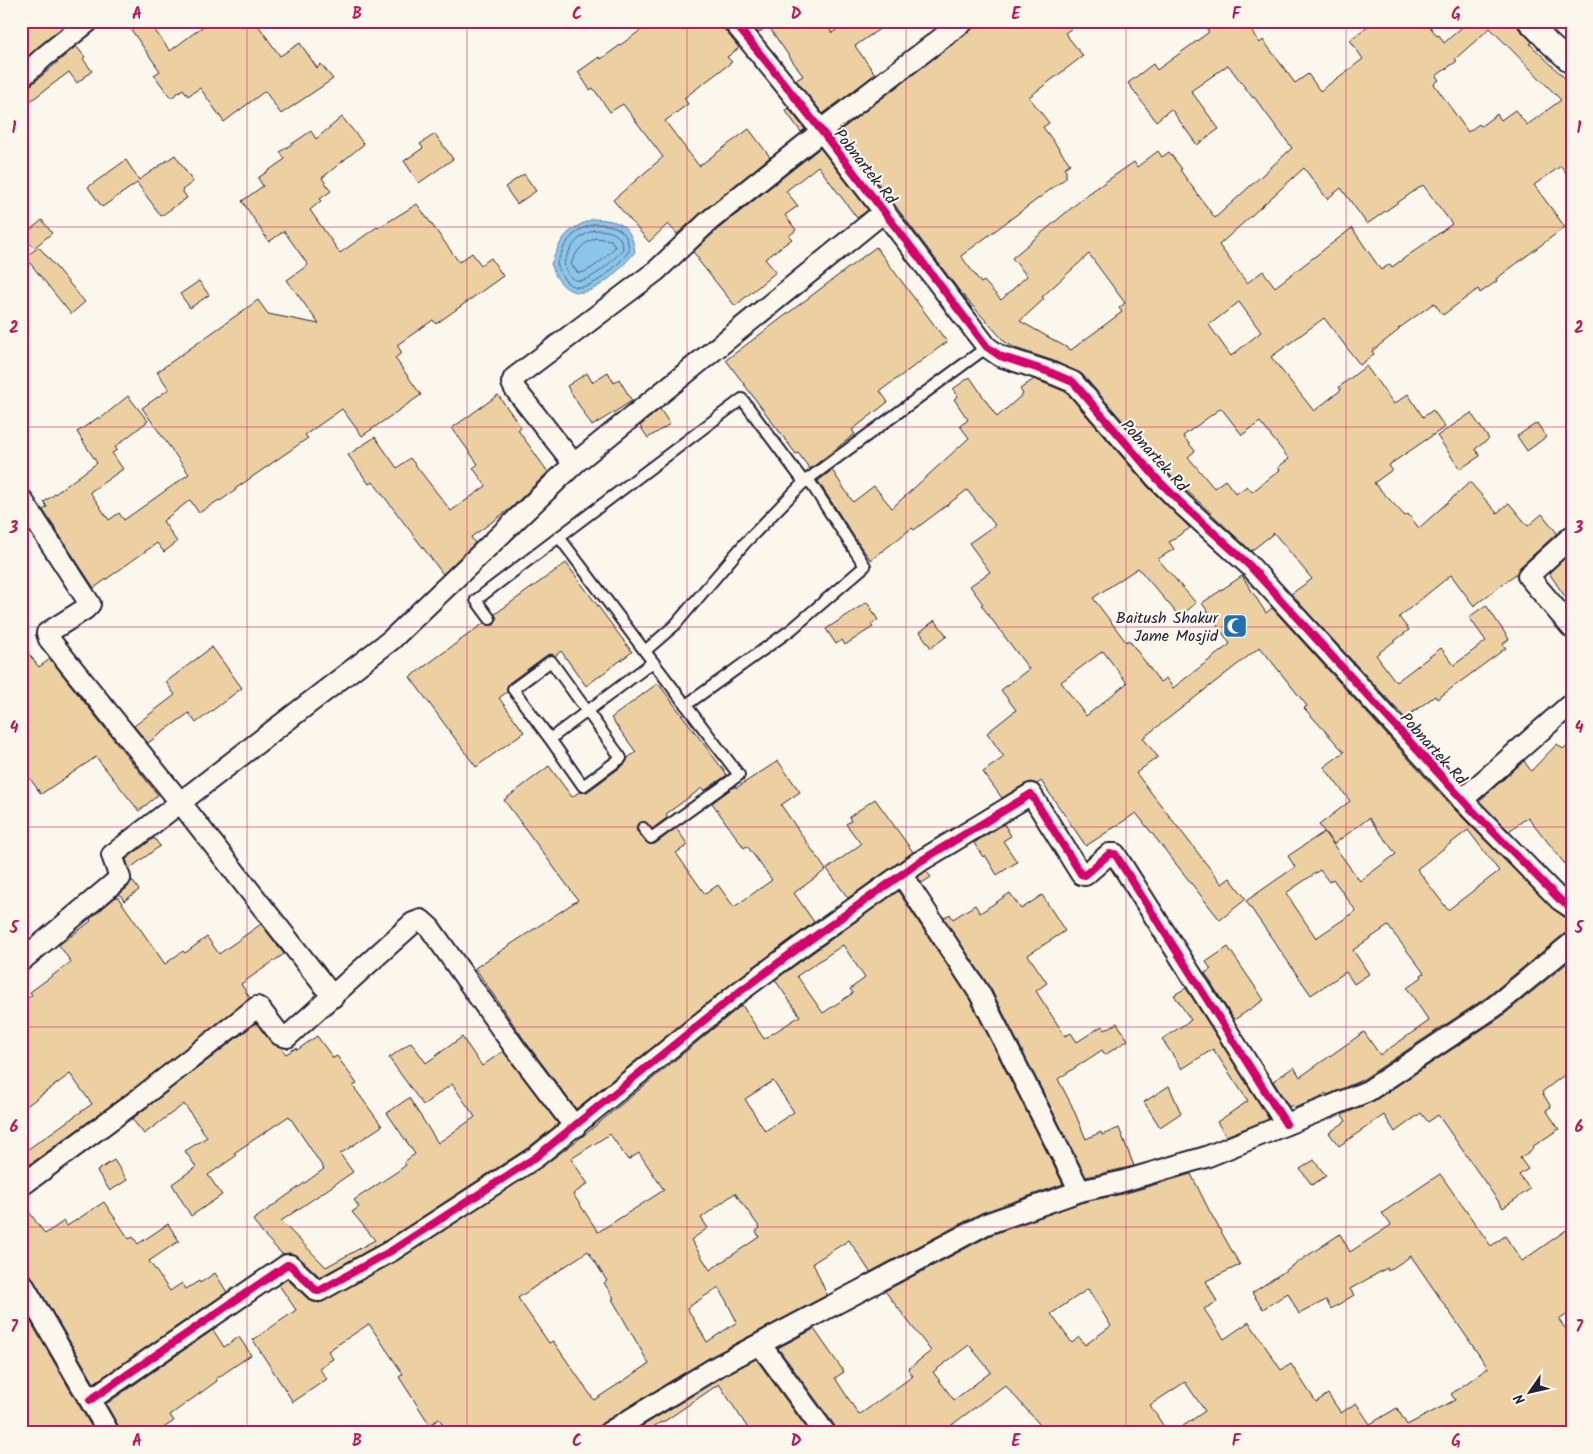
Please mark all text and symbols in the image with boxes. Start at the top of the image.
text: A [132,2,142,27]
text: B [352,2,362,27]
text: C [572,2,582,27]
text: D [791,2,802,27]
text: E [1012,2,1022,27]
text: F [1232,2,1242,27]
text: G [1451,2,1461,27]
text: 1 [12,116,17,141]
text: 1 [1577,116,1582,141]
street label: Pobnartek Rd [827,124,903,211]
text: 2 [9,316,19,341]
text: 2 [1574,316,1584,341]
street label: Pobnartek Rd [1114,414,1194,499]
text: 3 [9,516,19,541]
text: 3 [1574,516,1584,541]
place label: Baitush Shakur Jame Mosjid [1116,606,1220,649]
mosque icon: Baitush Shakur Jame Mosjid [1222,613,1248,639]
street label: Pobnartek Rd [1393,707,1473,792]
text: 4 [10,716,19,741]
text: 4 [1575,716,1584,741]
text: 5 [9,916,20,941]
text: 5 [1574,916,1585,941]
text: 6 [10,1115,19,1140]
text: 6 [1575,1115,1584,1140]
text: 7 [10,1315,18,1340]
text: 7 [1575,1315,1583,1340]
north arrow [1506,1366,1556,1416]
text: N [1508,1389,1532,1409]
text: A [132,1429,142,1454]
text: B [352,1429,362,1454]
text: C [572,1429,582,1454]
text: D [791,1429,802,1454]
text: E [1012,1429,1022,1454]
text: F [1232,1429,1242,1454]
text: G [1451,1429,1461,1454]

